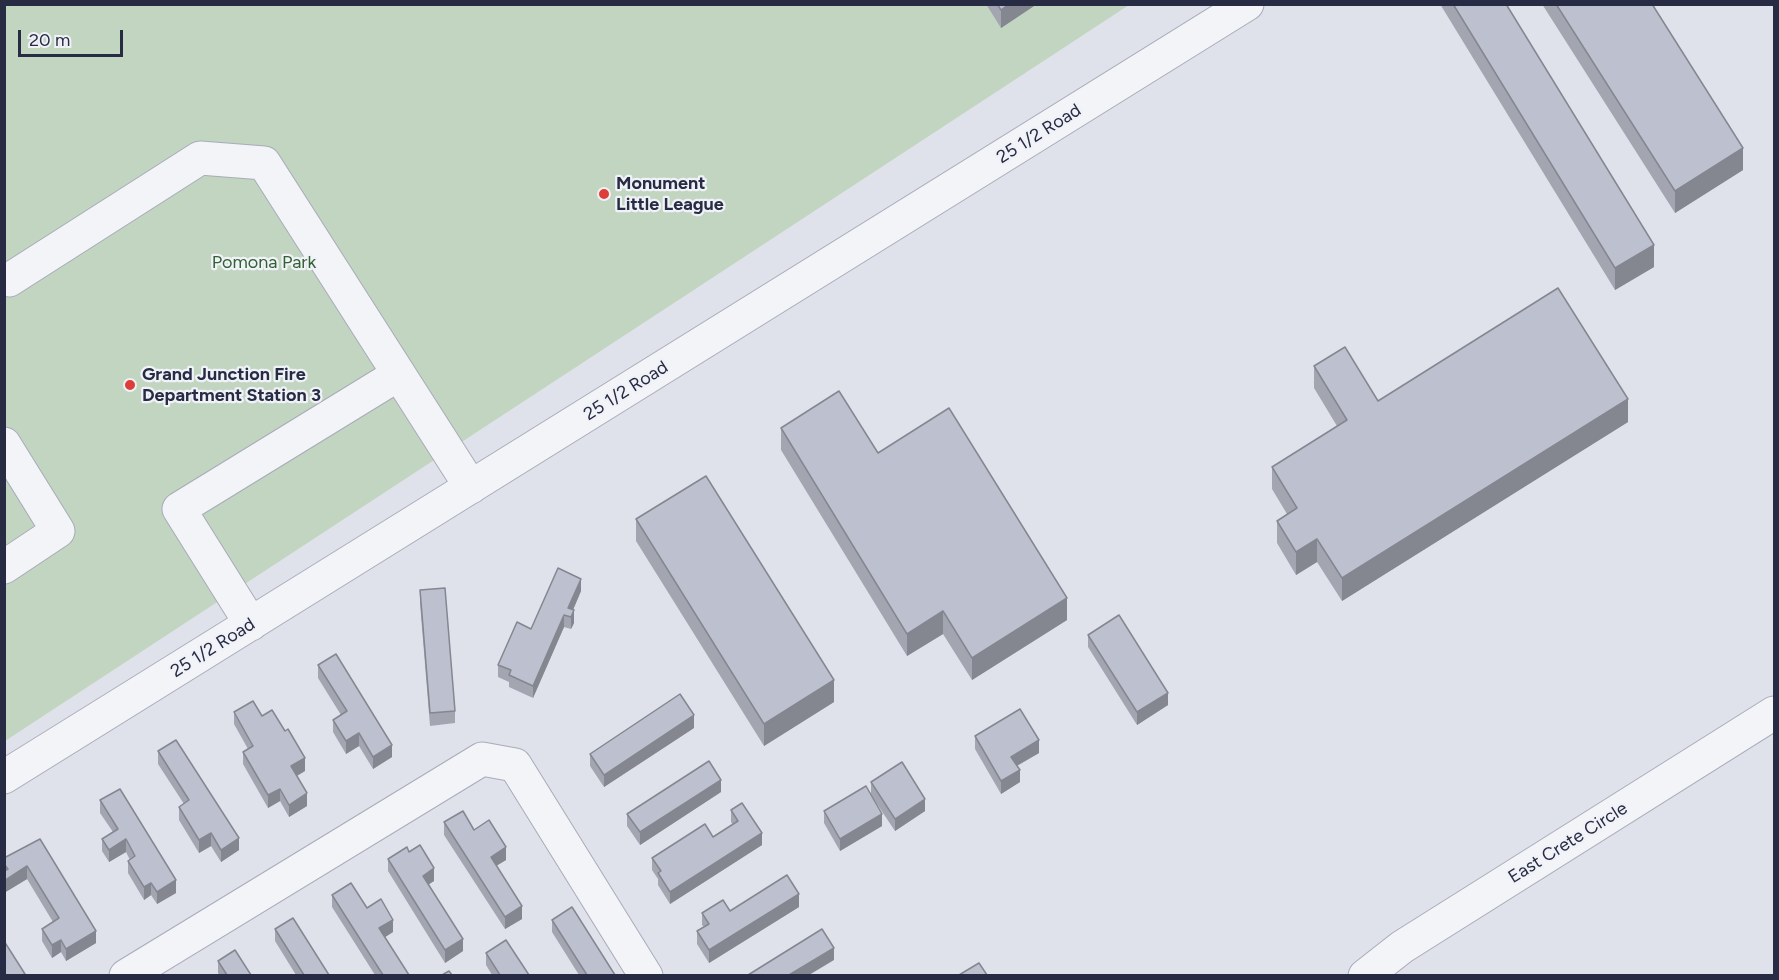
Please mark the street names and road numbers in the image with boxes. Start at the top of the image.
street label: 25 1/2 Road [993,100,1085,168]
street label: 25 1/2 Road [580,357,672,425]
street label: 25 1/2 Road [167,614,259,682]
street label: East Crete Circle [1505,798,1631,888]

